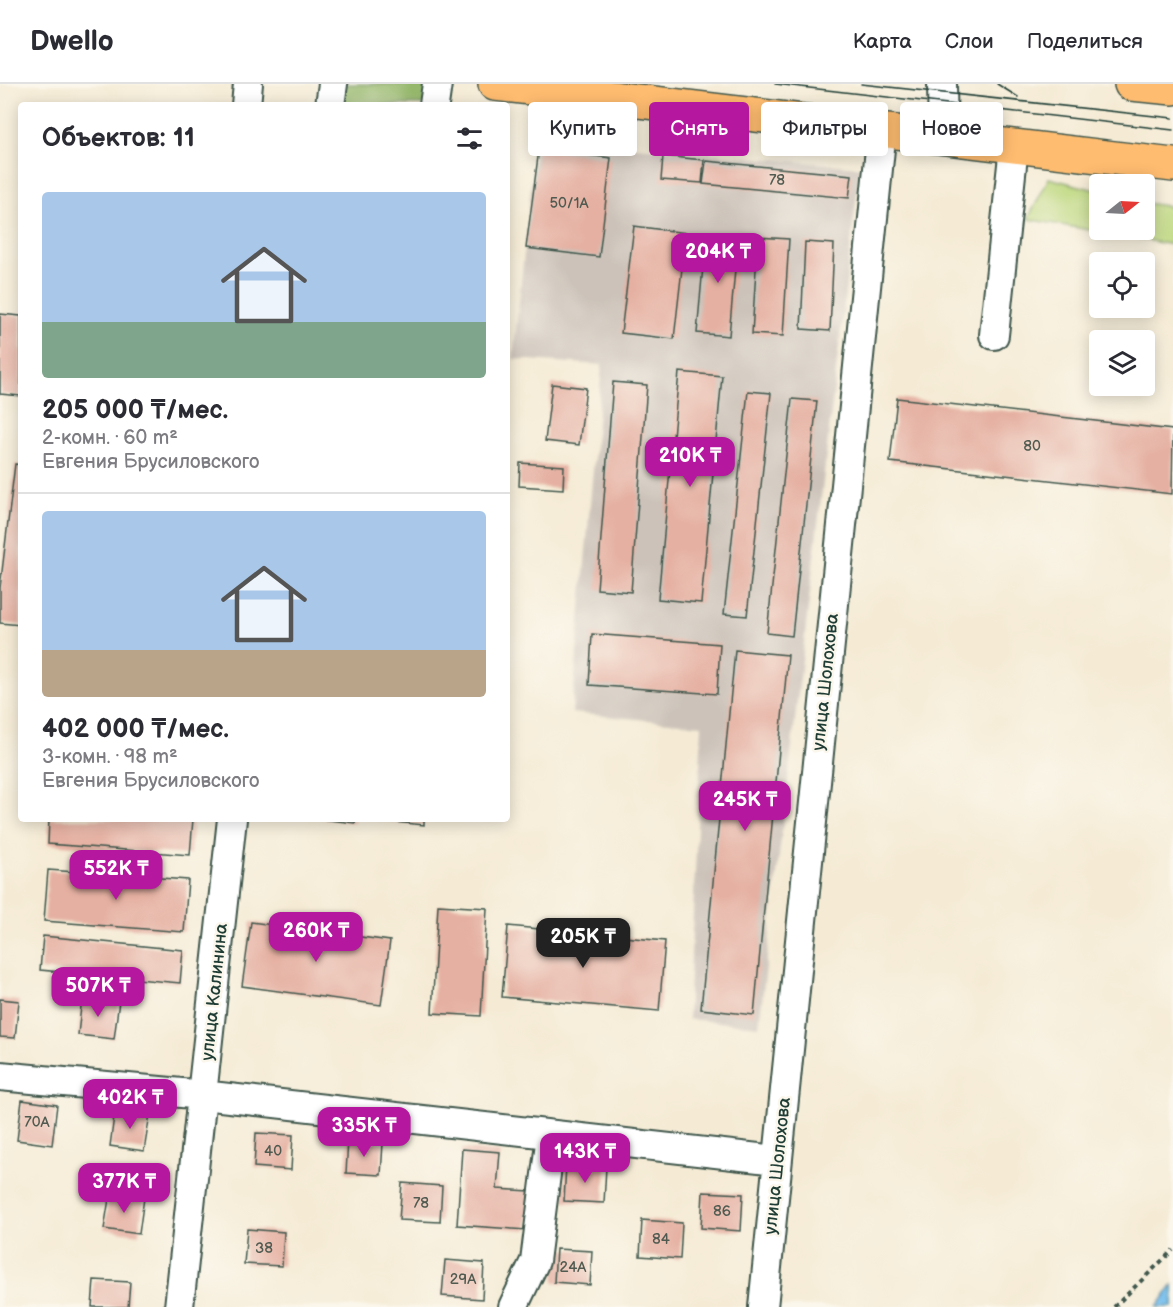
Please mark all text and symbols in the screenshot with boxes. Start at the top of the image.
text: Dwello [30,25,114,58]
text: Карта [853,29,912,54]
text: Слои [945,29,994,54]
text: Поделиться [1027,29,1143,54]
chip: Купить [528,102,637,156]
chip: Снять [649,102,749,156]
chip: Фильтры [761,102,888,156]
chip: Новое [900,102,1003,156]
icon: filters [453,122,486,155]
text: Объектов: 11 [42,123,195,154]
house number: 78 [769,171,785,190]
north arrow [1089,174,1155,240]
map controls [1089,174,1155,396]
house number: 50/1А [549,194,589,213]
icon: home [210,231,318,339]
pin: 204K ₸ [669,233,767,284]
text: 204K ₸ [685,240,751,264]
button: locate [1089,252,1155,318]
button: layers [1089,330,1155,396]
text: 205 000 ₸/мес. [42,395,228,426]
text: 2-комн. · 60 m² [42,426,178,450]
pin: 210K ₸ [641,437,739,488]
house number: 80 [1023,437,1041,456]
text: 210K ₸ [659,444,721,468]
text: Евгения Брусиловского [42,450,259,474]
icon: home [210,550,318,658]
street label: улица Шолохова [808,612,843,752]
text: 402 000 ₸/мес. [42,714,229,745]
text: 3-комн. · 98 m² [42,745,178,769]
text: Евгения Брусиловского [42,769,259,793]
pin: 245K ₸ [696,781,794,832]
text: 245K ₸ [713,788,777,812]
pin: 552K ₸ [67,850,165,901]
text: 552K ₸ [84,857,148,881]
pin: 260K ₸ [267,912,365,963]
pin: 205K ₸ [534,918,632,969]
text: 260K ₸ [283,919,349,943]
street label: улица Калинина [197,922,232,1062]
text: 205K ₸ [550,925,616,949]
pin: 507K ₸ [49,967,147,1018]
text: 507K ₸ [66,974,130,998]
pin: 402K ₸ [81,1079,179,1130]
text: 402K ₸ [97,1086,163,1110]
street label: улица Шолохова [760,1096,795,1236]
pin: 335K ₸ [315,1107,413,1158]
house number: 70А [24,1113,51,1132]
text: 335K ₸ [332,1114,396,1138]
pin: 143K ₸ [536,1133,634,1184]
text: 143K ₸ [554,1140,616,1164]
house number: 40 [264,1142,282,1161]
pin: 377K ₸ [75,1163,173,1214]
text: 377K ₸ [92,1170,156,1194]
house number: 78 [413,1194,429,1213]
house number: 86 [713,1202,731,1221]
house number: 84 [652,1230,670,1249]
house number: 38 [255,1239,273,1258]
house number: 24А [560,1258,587,1277]
house number: 29А [450,1270,477,1289]

